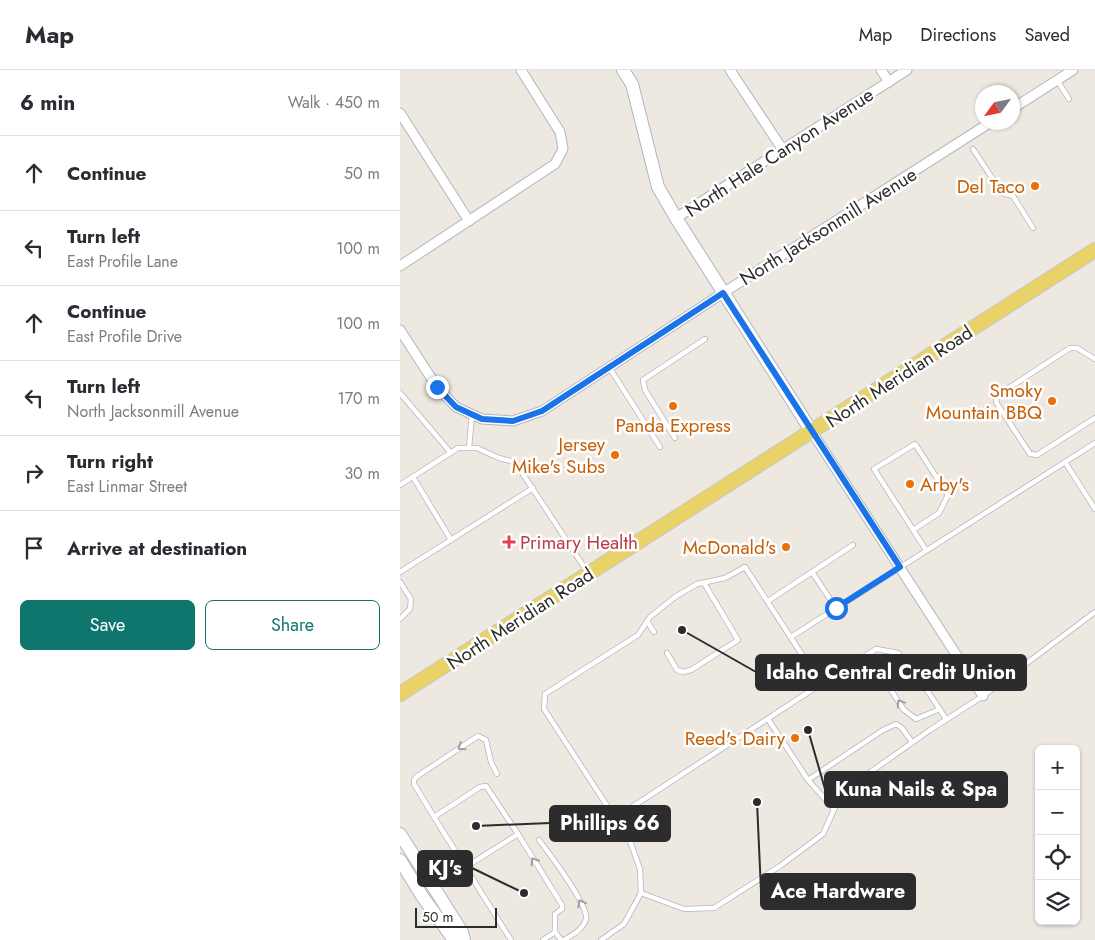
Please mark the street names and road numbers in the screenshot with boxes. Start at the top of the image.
street label: North Hale Canyon Avenue [680,81,879,224]
street label: North Jacksonmill Avenue [734,161,922,292]
street label: North Meridian Road [821,319,978,434]
street label: North Meridian Road [442,561,599,676]

